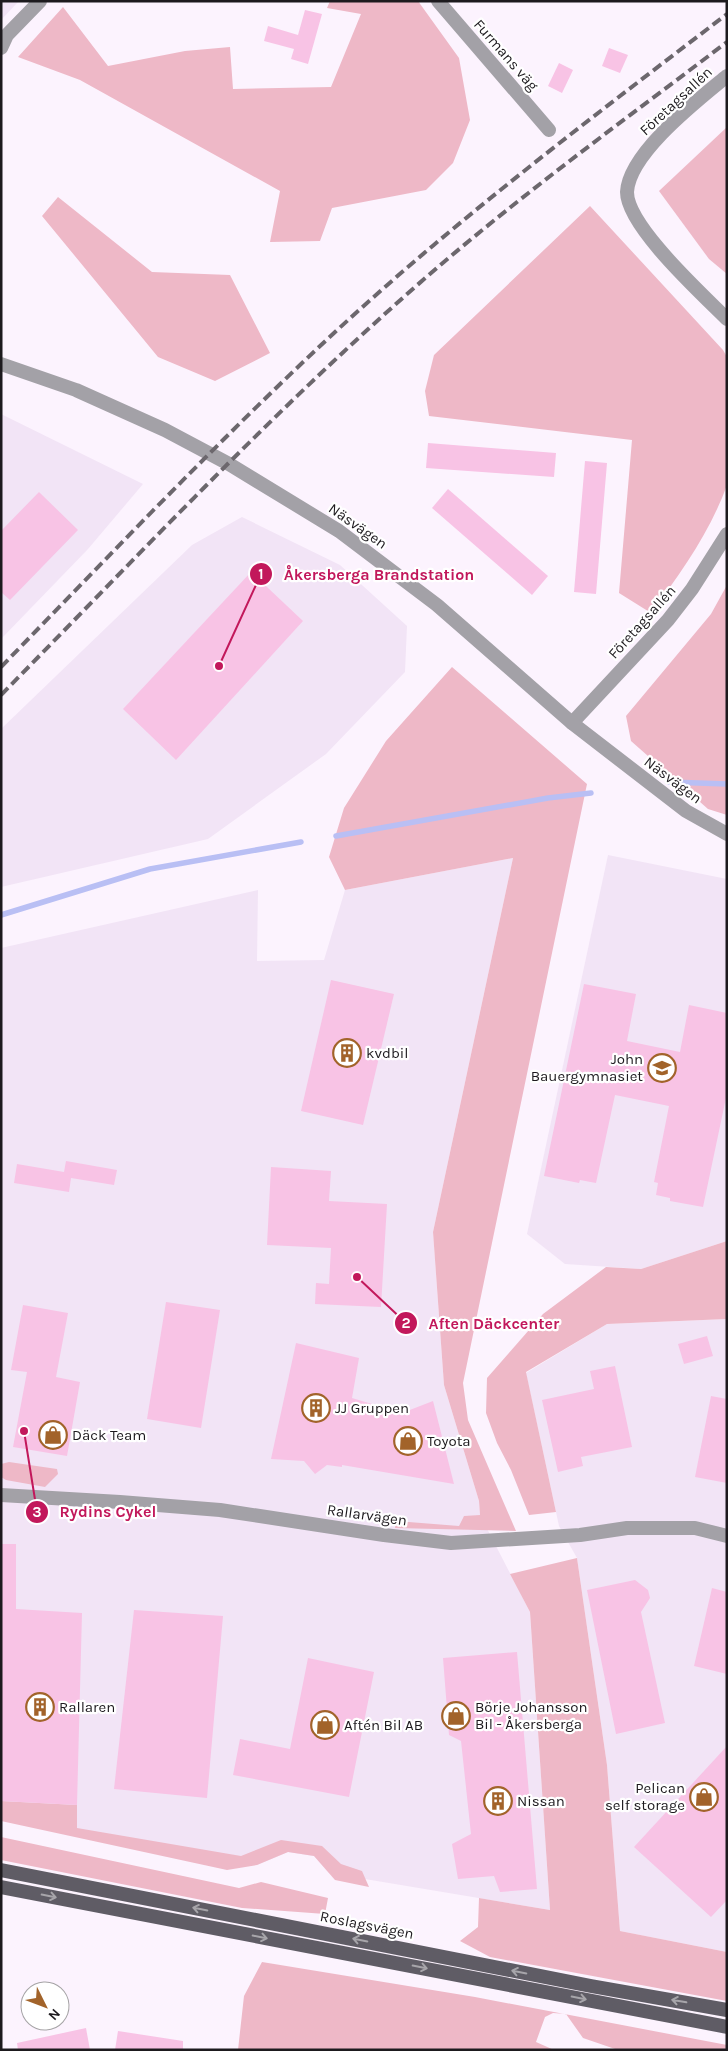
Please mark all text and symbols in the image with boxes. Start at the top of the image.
street label: Furmans väg [470,15,542,95]
street label: Företagsallén [636,63,716,139]
street label: Näsvägen [325,499,391,553]
callout: Åkersberga Brandstation [249,559,484,590]
text: Åkersberga Brandstation [284,564,474,584]
text: 1 [258,565,264,583]
street label: Företagsallén [604,582,680,662]
street label: Näsvägen [641,753,705,807]
building icon: kvdbil [332,1038,362,1068]
place label: kvdbil [366,1044,408,1062]
place label: John Bauergymnasiet [531,1050,643,1085]
school or university icon: John Bauergymnasiet [647,1053,677,1083]
callout: Aften Däckcenter [394,1308,570,1339]
text: 2 [401,1314,411,1332]
text: Aften Däckcenter [429,1314,560,1333]
building icon: JJ Gruppen [301,1393,331,1423]
place label: JJ Gruppen [335,1399,409,1417]
shop icon: Däck Team [38,1420,68,1450]
place label: Däck Team [72,1426,146,1444]
shop icon: Toyota [393,1426,423,1456]
place label: Toyota [427,1432,471,1450]
callout: Rydins Cykel [24,1496,166,1527]
street label: Rallarvägen [326,1500,408,1530]
text: Rydins Cykel [60,1502,156,1521]
text: 3 [32,1503,42,1521]
building icon: Rallaren [25,1692,55,1722]
place label: Rallaren [59,1698,115,1716]
place label: Börje Johansson Bil - Åkersberga [475,1698,588,1733]
shop icon: Börje Johansson Bil - Åkersberga [441,1701,471,1731]
shop icon: Aftén Bil AB [310,1710,340,1740]
place label: Aftén Bil AB [344,1716,423,1734]
place label: Pelican self storage [605,1779,685,1814]
shop icon: Pelican self storage [689,1782,719,1812]
building icon: Nissan [483,1786,513,1816]
place label: Nissan [517,1792,565,1810]
one-way arrow [41,1892,57,1902]
one-way arrow [193,1904,209,1913]
street label: Roslagsvägen [319,1907,415,1943]
one-way arrow [252,1932,268,1942]
one-way arrow [352,1935,368,1945]
one-way arrow [411,1963,427,1973]
one-way arrow [511,1966,527,1976]
north arrow [20,1981,70,2031]
one-way arrow [571,1994,587,2003]
one-way arrow [671,1996,687,2006]
text: N [45,2005,64,2024]

